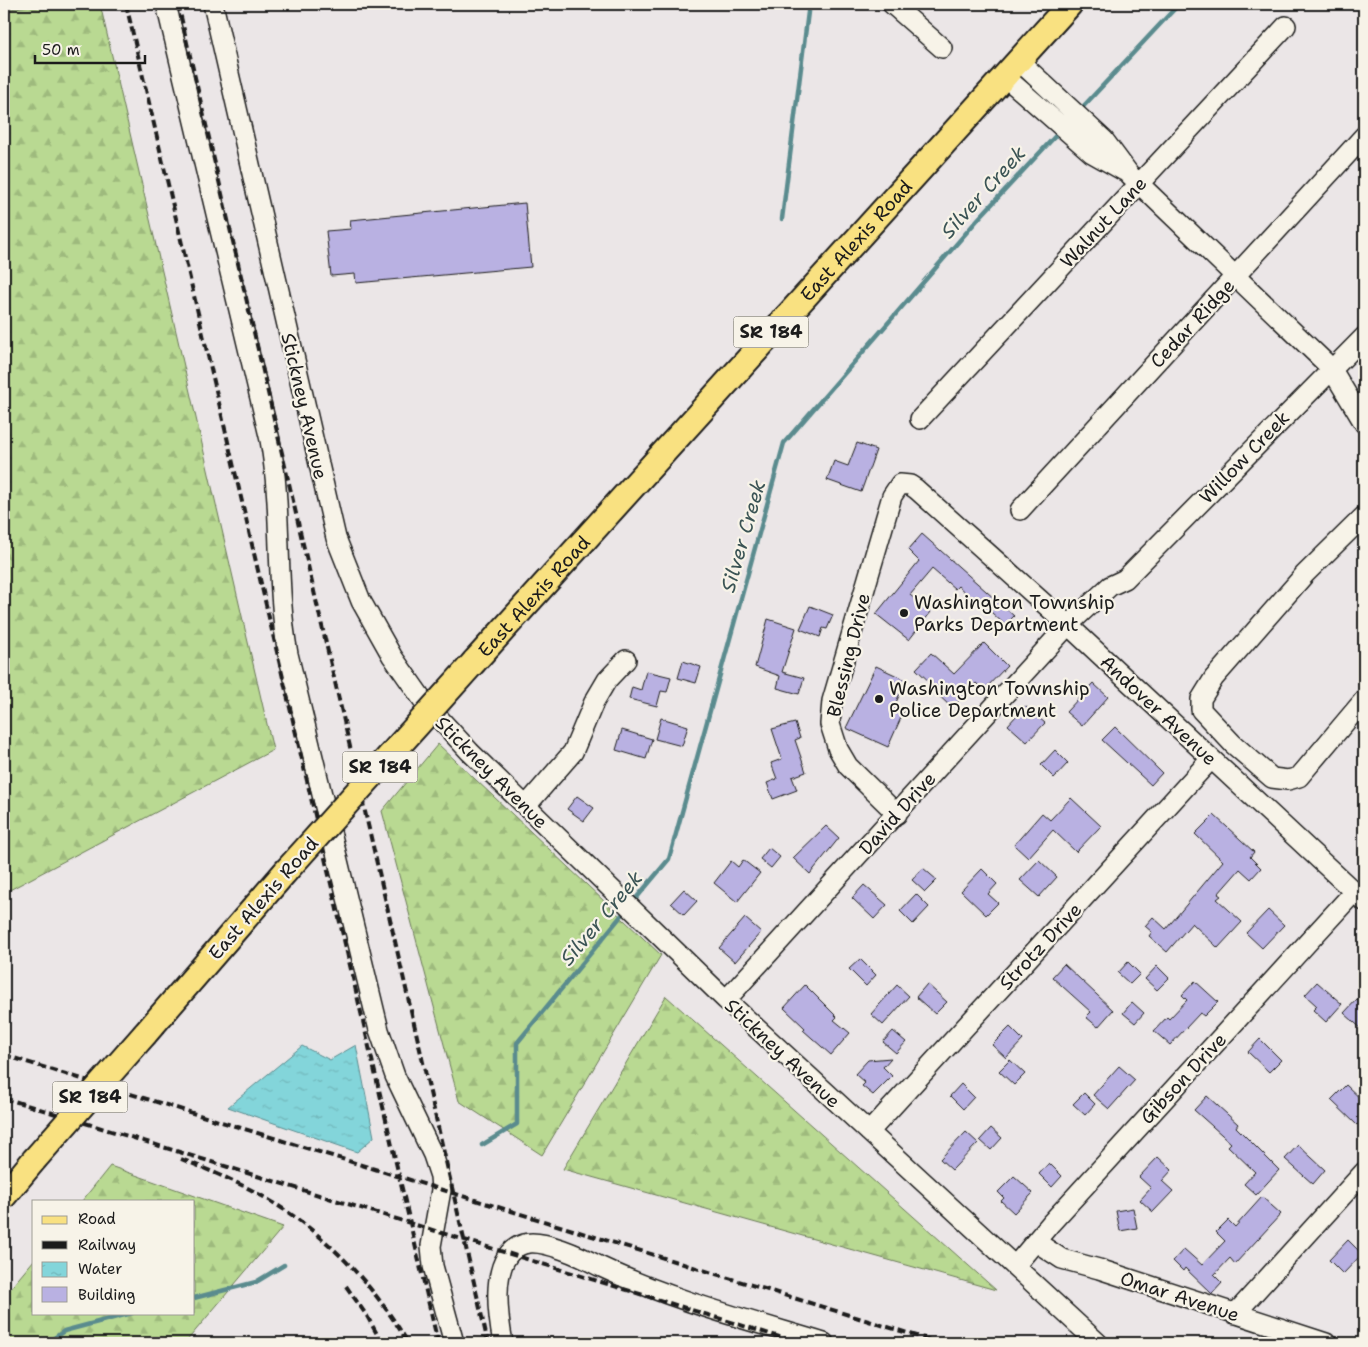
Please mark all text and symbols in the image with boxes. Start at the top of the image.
scale bar [35,32,145,64]
text: 50 m [42,40,80,60]
water label: Silver Creek [935,140,1032,244]
street label: Walnut Lane [1055,171,1152,273]
street label: East Alexis Road [795,174,918,307]
street label: Cedar Ridge [1145,273,1240,373]
road number: SR 184 [734,316,808,348]
street label: Stickney Avenue [276,330,334,482]
street label: Willow Creek [1194,406,1295,509]
water label: Silver Creek [715,476,772,595]
street label: East Alexis Road [473,530,596,663]
street label: Blessing Drive [821,590,876,720]
place label: Washington Township Parks Department [914,590,1115,637]
marker: Washington Township Parks Department [898,607,910,619]
street label: Andover Avenue [1095,650,1222,771]
place label: Washington Township Police Department [889,676,1090,723]
marker: Washington Township Police Department [873,693,885,705]
street label: Stickney Avenue [430,711,553,834]
road number: SR 184 [342,752,418,782]
street label: David Drive [853,766,941,860]
street label: East Alexis Road [203,831,324,965]
water label: Silver Creek [554,865,648,971]
street label: Strotz Drive [993,897,1087,995]
street label: Stickney Avenue [719,993,846,1114]
street label: Gibson Drive [1135,1027,1232,1129]
road number: SR 184 [52,1082,128,1112]
legend [32,1200,195,1314]
text: Road [78,1209,116,1229]
text: Railway [78,1235,136,1255]
text: Water [78,1259,122,1279]
street label: Omar Avenue [1117,1265,1243,1328]
text: Building [78,1285,135,1305]

